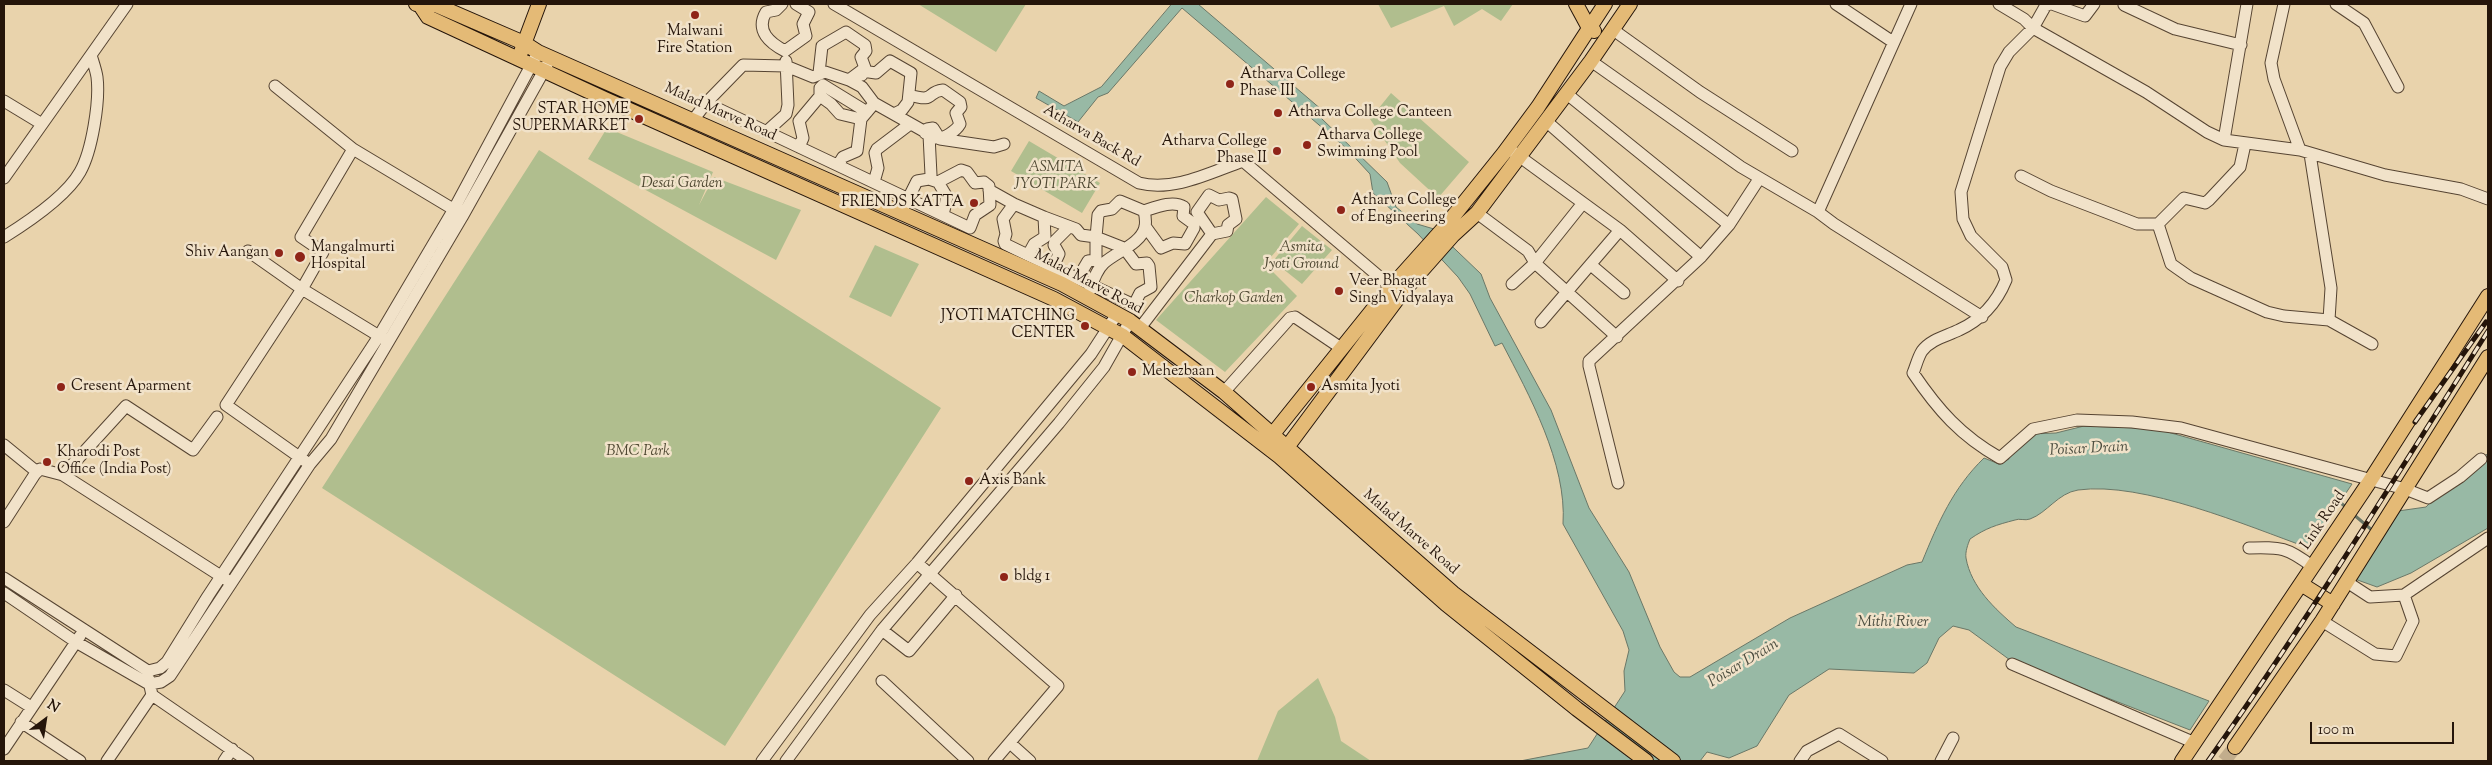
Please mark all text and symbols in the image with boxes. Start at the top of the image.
marker: Malwani Fire Station [689,9,701,21]
place label: Malwani Fire Station [657,23,733,58]
place label: Atharva College Phase III [1240,66,1345,101]
marker: Atharva College Phase III [1224,78,1236,90]
street label: Malad Marve Road [661,80,779,146]
place label: STAR HOME SUPERMARKET [512,101,629,136]
street label: Atharva Back Rd [1039,102,1143,172]
place label: Atharva College Canteen [1288,104,1452,122]
marker: Atharva College Canteen [1272,107,1284,119]
marker: STAR HOME SUPERMARKET [633,113,645,125]
place label: Atharva College Swimming Pool [1317,127,1422,162]
place label: Atharva College Phase II [1162,133,1267,168]
marker: Atharva College Swimming Pool [1301,139,1313,151]
marker: Atharva College Phase II [1271,145,1283,157]
park label: ASMITA JYOTI PARK [1014,159,1098,194]
park label: Desai Garden [641,175,723,193]
place label: Atharva College of Engineering [1351,192,1456,227]
place label: FRIENDS KATTA [841,194,964,212]
marker: FRIENDS KATTA [968,197,980,209]
marker: Atharva College of Engineering [1335,204,1347,216]
place label: Mangalmurti Hospital [311,239,395,274]
park label: Asmita Jyoti Ground [1263,239,1339,274]
place label: Shiv Aangan [185,244,269,262]
marker: Shiv Aangan [273,247,285,259]
street label: Malad Marve Road [1030,247,1146,319]
marker: Mangalmurti Hospital [293,250,307,264]
place label: Veer Bhagat Singh Vidyalaya [1349,273,1454,308]
marker: Veer Bhagat Singh Vidyalaya [1333,285,1345,297]
park label: Charkop Garden [1184,290,1284,308]
place label: JYOTI MATCHING CENTER [941,308,1075,343]
marker: JYOTI MATCHING CENTER [1079,320,1091,332]
place label: Mehezbaan [1142,363,1215,381]
marker: Mehezbaan [1126,366,1138,378]
place label: Cresent Aparment [71,378,191,396]
place label: Asmita Jyoti [1321,378,1400,396]
marker: Cresent Aparment [55,381,67,393]
marker: Asmita Jyoti [1305,381,1317,393]
water label: Poisar Drain [2049,438,2129,462]
park label: BMC Park [606,443,670,461]
place label: Kharodi Post Office (India Post) [57,444,171,479]
marker: Kharodi Post Office (India Post) [41,456,53,468]
place label: Axis Bank [979,472,1046,490]
marker: Axis Bank [963,475,975,487]
street label: Malad Marve Road [1359,487,1461,579]
street label: Link Road [2298,488,2350,554]
place label: bldg 1 [1014,568,1050,586]
marker: bldg 1 [998,571,1010,583]
water label: Mithi River [1857,613,1929,633]
water label: Poisar Drain [1705,635,1783,693]
north arrow [20,695,70,745]
text: N [43,696,63,719]
scale bar [2312,712,2456,744]
text: 100 m [2318,720,2354,741]

